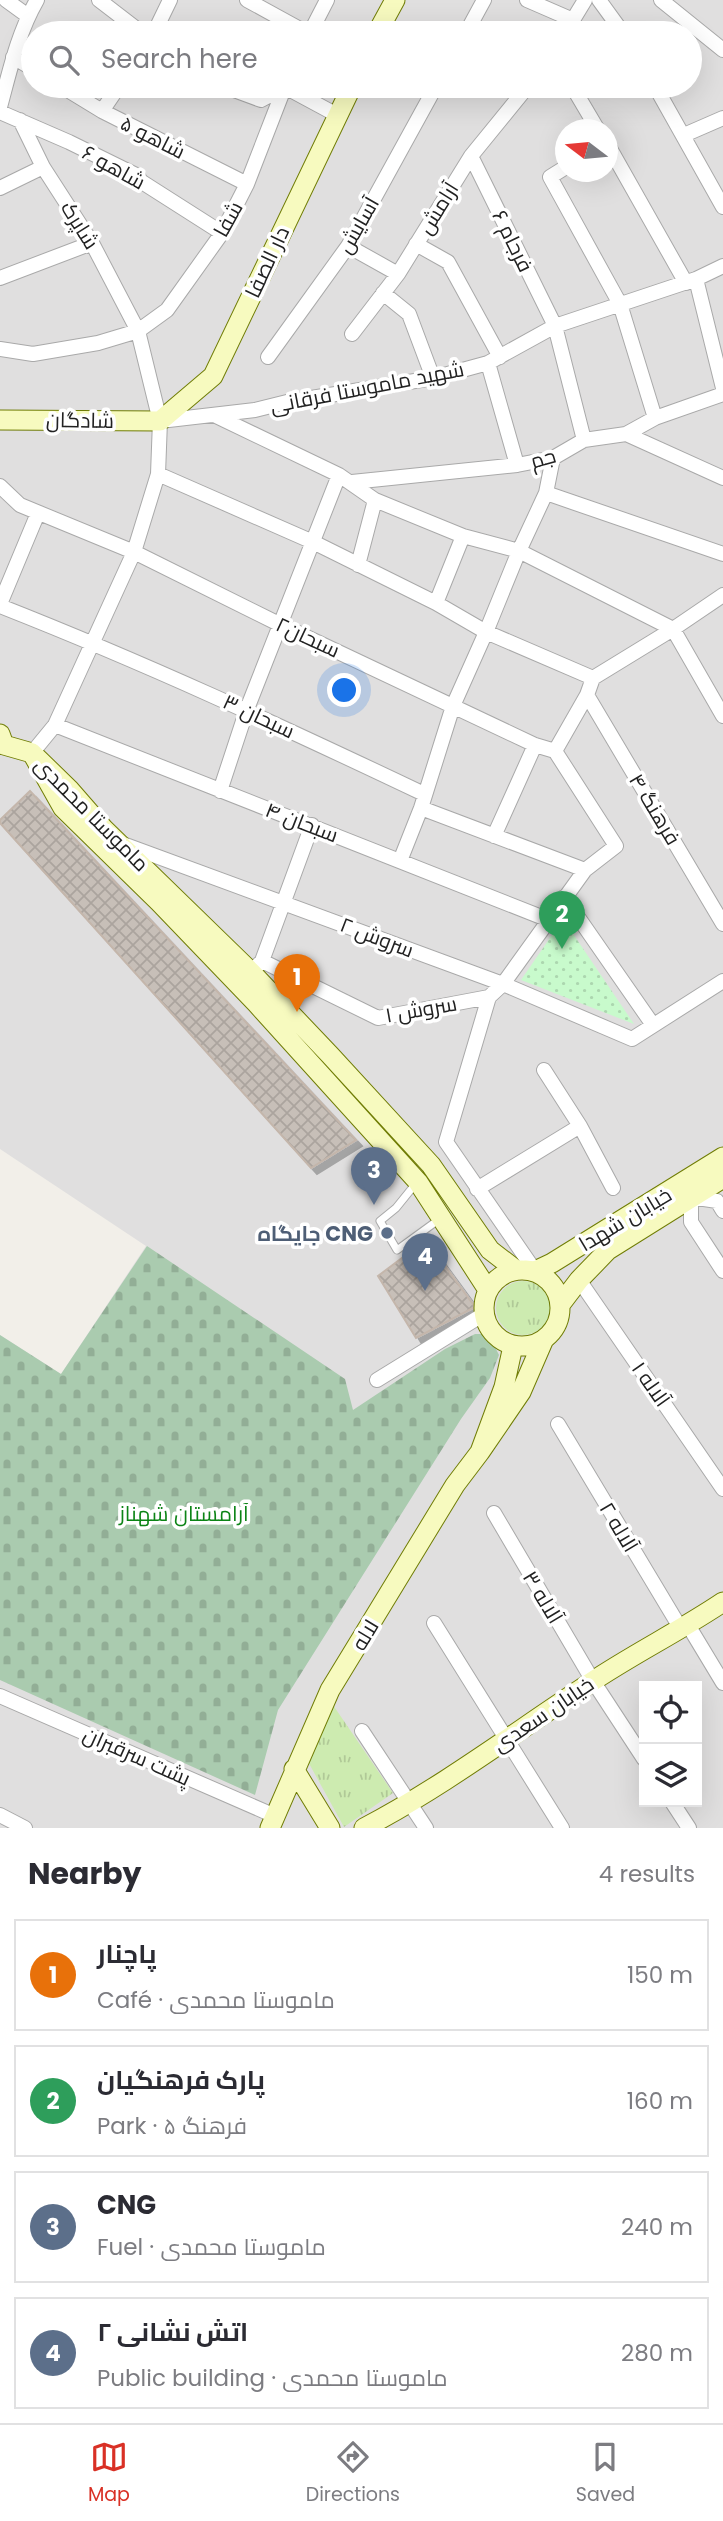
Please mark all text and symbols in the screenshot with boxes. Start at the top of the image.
search box [21,21,702,98]
icon: search [45,41,83,79]
text: Search here [101,41,258,77]
street label: شاهو ۵ [115,108,191,166]
north arrow [555,119,618,182]
street label: شاهو ۶ [77,138,151,196]
street label: آرامش [411,176,465,240]
street label: آسایش [330,191,386,259]
street label: شاپرک [54,195,106,255]
street label: شفا [206,196,250,242]
street label: فرجام ۶ [486,205,540,277]
street label: دار الصفا [238,221,296,303]
street label: شهید ماموستا فرقانی [268,354,466,420]
street label: شادگان [46,405,114,435]
street label: جم [527,441,559,475]
street label: سبحان۲ [271,610,345,664]
your location [327,673,361,707]
street label: سبحان ۳ [218,687,300,745]
street label: ماموستا محمدی [28,750,156,878]
street label: فرهنگ ۴ [622,768,688,850]
street label: سبحان ۴ [261,795,343,849]
pin: 2 [539,891,585,949]
street label: سروش ۲ [336,910,418,964]
pin: 1 [274,954,320,1012]
street label: سروش ۱ [383,988,459,1030]
pin: 3 [351,1147,397,1205]
street label: خیابان شهدا [573,1180,677,1258]
place label: جایگاه CNG [258,1219,373,1248]
marker: جایگاه CNG [379,1225,395,1241]
pin: 4 [402,1233,448,1291]
street label: آلاله ۱ [625,1356,677,1413]
street label: آلاله ۲ [593,1496,645,1558]
park label: آرامستان شهناز [118,1499,249,1528]
street label: آلاله ۳ [516,1565,570,1629]
street label: لاله [344,1614,386,1656]
street label: خیابان سعدی [487,1669,599,1759]
map controls [639,1681,702,1807]
button: locate [639,1681,702,1744]
street label: پشت سرقبران [79,1719,196,1793]
button: layers [639,1744,702,1807]
text: Nearby [28,1852,142,1895]
text: 4 results [599,1858,695,1890]
text: پاچنار [97,1936,156,1972]
text: 1 [49,1959,57,1991]
text: 150 m [627,1959,693,1991]
text: Café · ماموستا محمدی [97,1984,335,2016]
text: پارک فرهنگیان [97,2062,265,2098]
text: 2 [46,2085,60,2117]
text: 160 m [627,2085,693,2117]
text: Park · فرهنگ ۵ [97,2110,247,2142]
text: CNG [97,2187,156,2223]
text: 3 [46,2211,60,2243]
text: 240 m [621,2211,693,2243]
text: Fuel · ماموستا محمدی [97,2231,326,2263]
text: اتش نشانی ۲ [97,2314,248,2350]
text: 4 [45,2337,61,2369]
text: 280 m [621,2337,693,2369]
text: Public building · ماموستا محمدی [97,2362,448,2394]
tab: Map [88,2438,130,2509]
tab: Directions [306,2438,400,2509]
tab: Saved [576,2438,635,2509]

